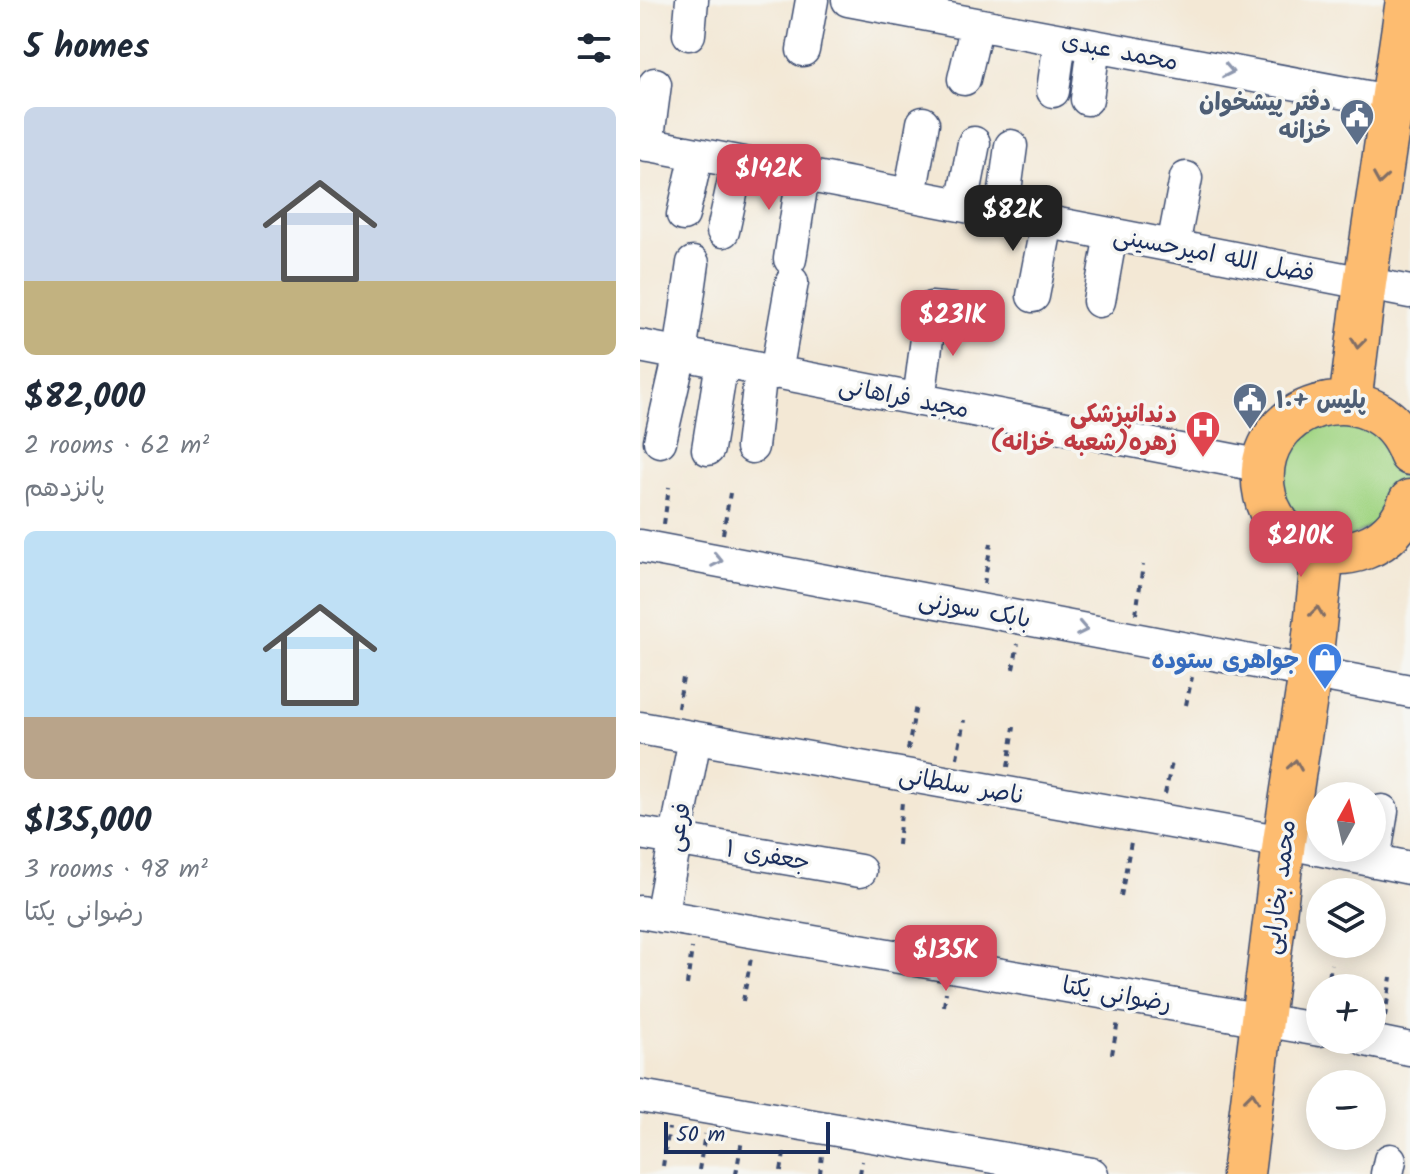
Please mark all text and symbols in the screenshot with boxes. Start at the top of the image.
text: 5 homes [24,21,149,75]
street label: محمد عبدی [1058,22,1181,83]
icon: filters [572,26,616,70]
one-way arrow [1220,62,1234,79]
place label: دفتر پیشخوان خزانه [1199,84,1331,151]
public building icon: دفتر پیشخوان خزانه [1338,97,1376,147]
pin: $142K [713,144,825,212]
text: $142K [735,149,803,191]
icon: home [248,159,392,303]
one-way arrow [1372,172,1389,186]
pin: $82K [966,185,1060,253]
text: $82K [982,190,1044,232]
street label: فضل الله امیرحسینی [1110,217,1318,294]
pin: $231K [897,290,1009,358]
text: $231K [919,295,987,337]
one-way arrow [1349,337,1366,350]
street label: مجید فراهانی [835,367,972,430]
text: $82,000 [24,371,145,425]
public building icon: پلیس +۱۰ [1231,381,1269,431]
place label: پلیس +۱۰ [1276,382,1366,421]
place label: دندانپزشکی زهره(شعبه خزانه) [990,396,1177,463]
hospital icon: دندانپزشکی زهره(شعبه خزانه) [1184,409,1222,459]
text: 2 rooms · 62 m² [24,425,209,467]
text: پانزدهم [24,468,105,510]
pin: $210K [1245,511,1357,579]
text: $210K [1267,516,1335,558]
one-way arrow [710,550,723,567]
street label: بابک سوزنی [915,580,1034,640]
icon: home [248,583,392,727]
one-way arrow [1308,605,1325,618]
one-way arrow [1075,620,1088,637]
shop icon: جواهری ستوده [1306,641,1344,691]
place label: جواهری ستوده [1152,642,1299,681]
street label: ناصر سلطانی [896,756,1028,817]
one-way arrow [1286,758,1303,772]
north arrow [1306,782,1386,862]
map controls [1306,782,1386,1150]
text: $135,000 [24,795,151,849]
street label: فرعی [656,799,703,855]
street label: محمد بخارایی [1253,818,1308,957]
street label: جعفری ۱ [722,830,813,883]
text: 3 rooms · 98 m² [24,849,208,891]
button: layers [1306,878,1386,958]
text: رضوانی یکتا [24,892,144,934]
pin: $135K [890,925,1002,993]
text: $135K [913,930,979,972]
street label: رضوانی یکتا [1059,967,1174,1024]
button: + [1306,974,1386,1054]
button: − [1306,1070,1386,1150]
one-way arrow [1244,1090,1261,1103]
scale bar [664,1118,830,1154]
text: 50 m [676,1118,725,1153]

